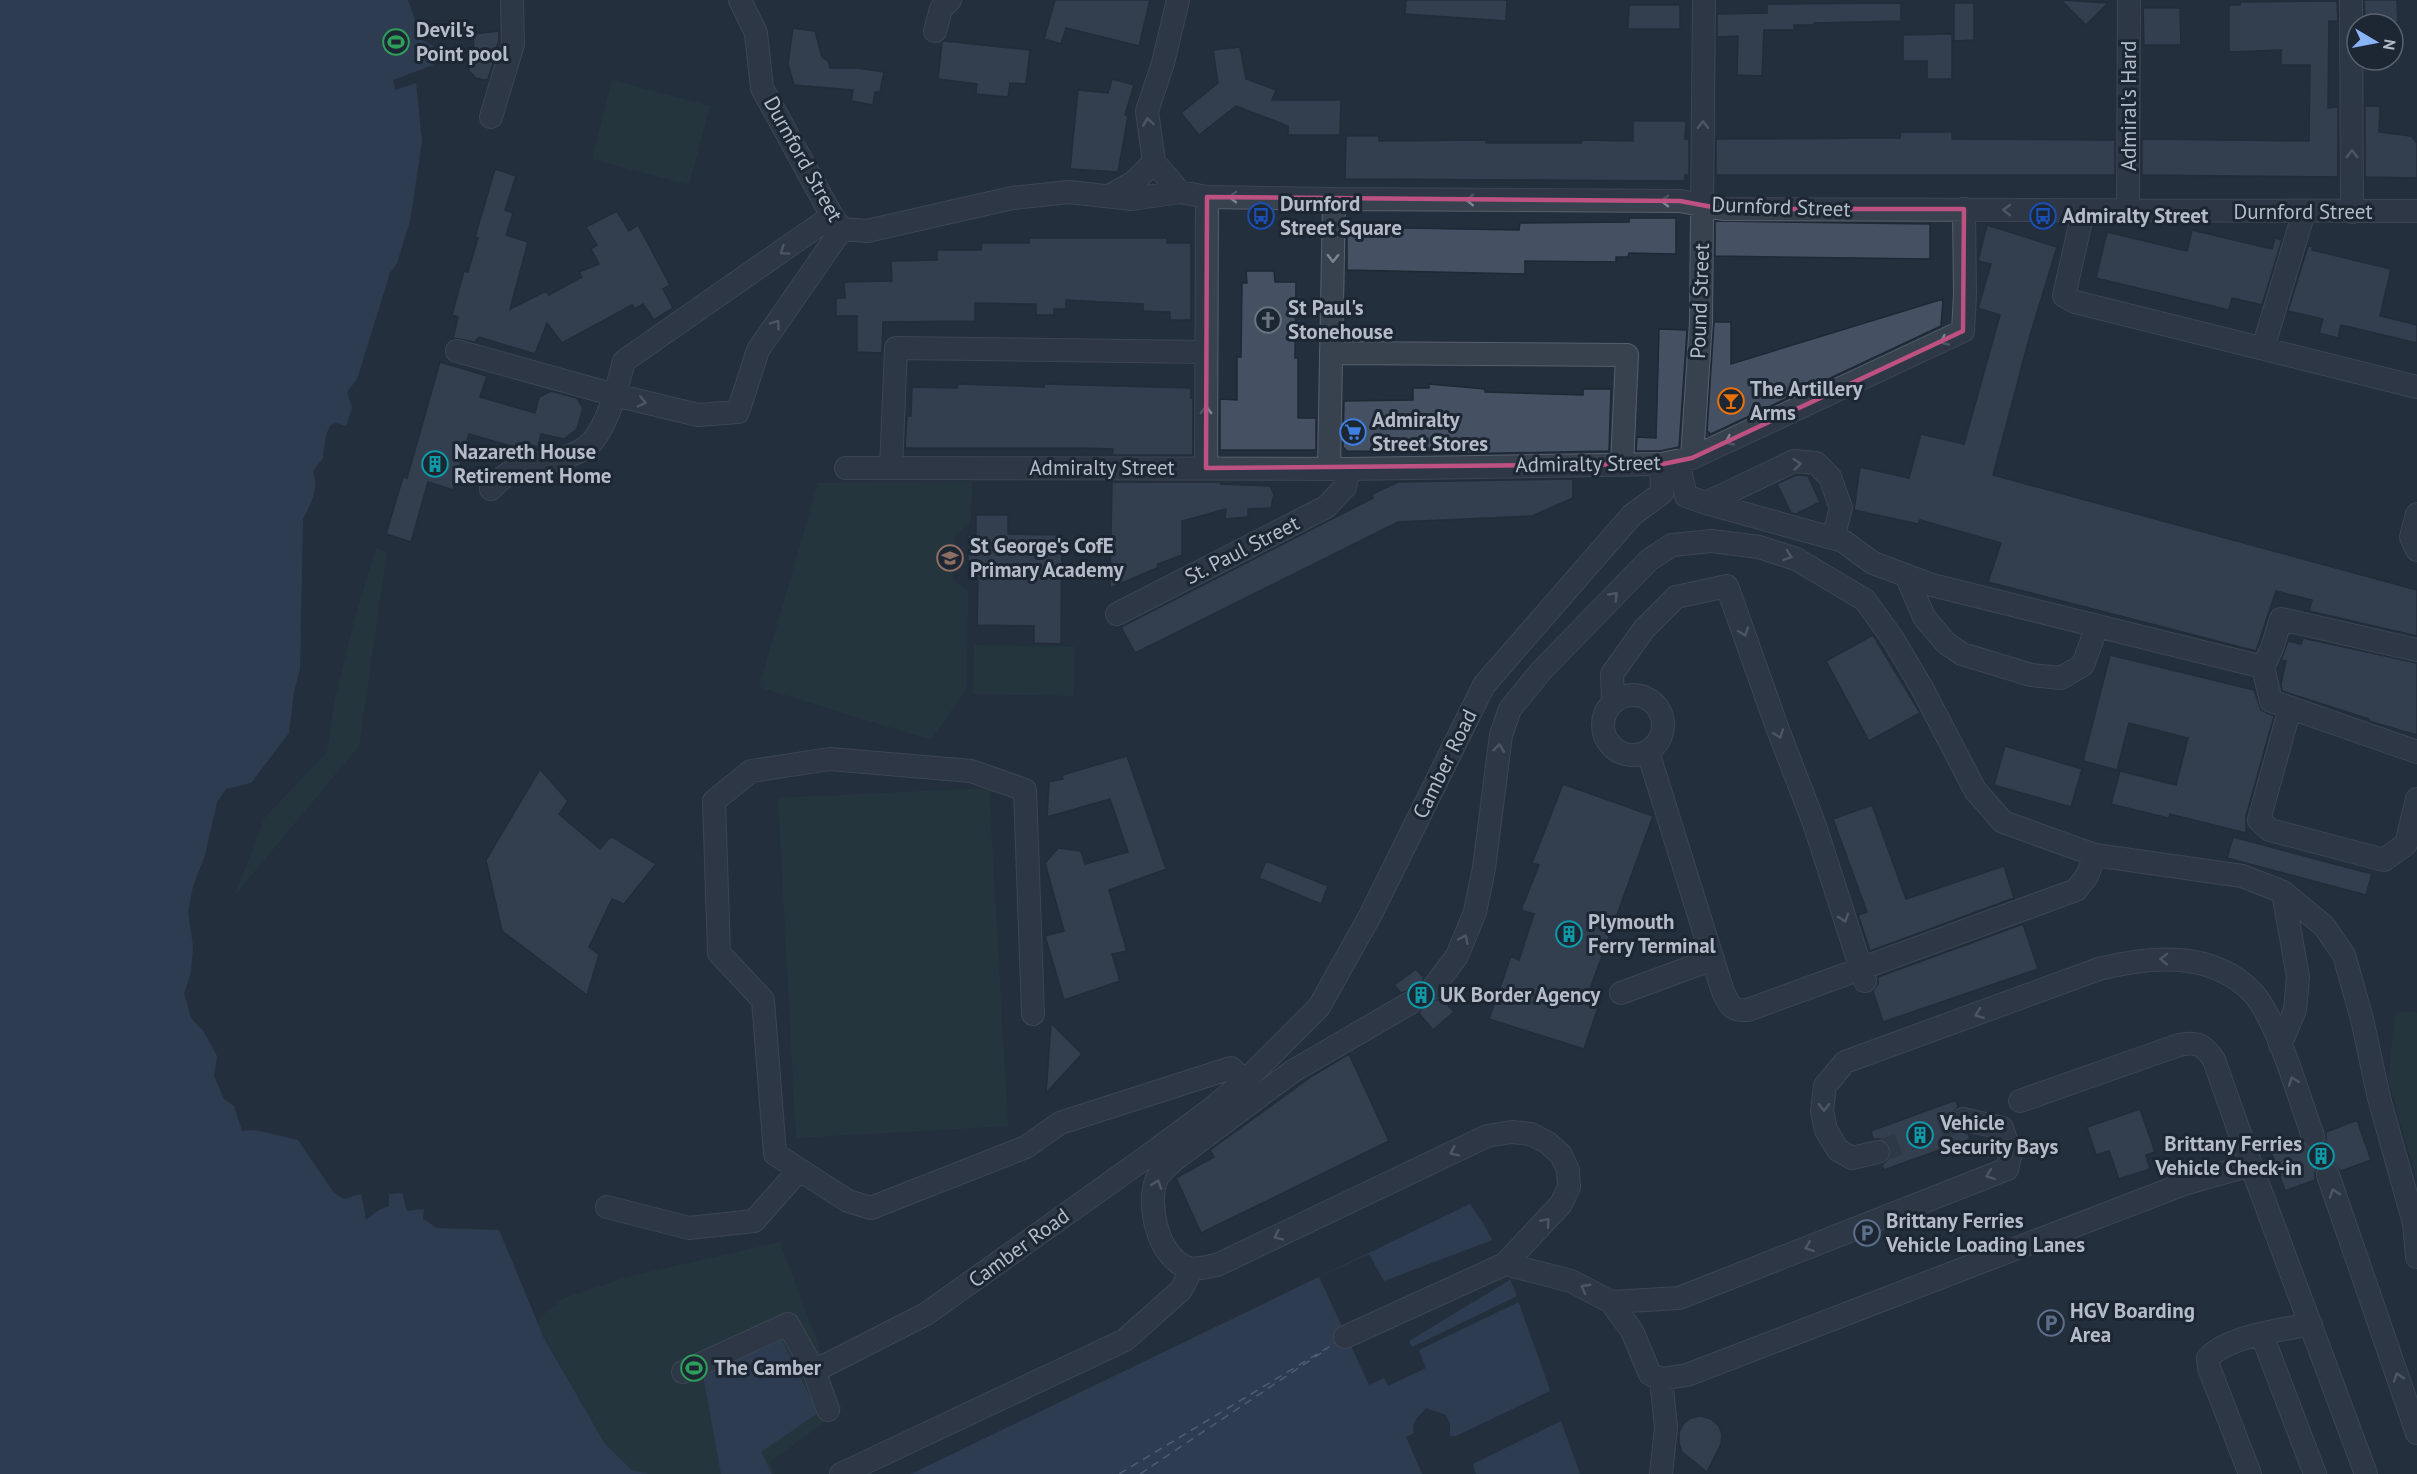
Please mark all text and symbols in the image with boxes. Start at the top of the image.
north arrow [2345,12,2405,72]
place label: Devil's Point pool [416,16,509,67]
sports icon: Devil's Point pool [381,27,411,57]
text: N [2379,38,2401,52]
street label: Admiral's Hard [2115,41,2142,171]
street label: Durnford Street [758,91,849,226]
one-way arrow [1143,117,1155,127]
one-way arrow [1697,121,1709,130]
one-way arrow [2346,149,2358,158]
place label: Durnford Street Square [1280,190,1402,241]
one-way arrow [1229,191,1238,203]
street label: Durnford Street [1711,191,1851,222]
one-way arrow [1466,194,1475,206]
one-way arrow [1661,195,1670,207]
street label: Durnford Street [2233,198,2373,225]
bus stop icon: Durnford Street Square [1246,201,1276,231]
bus stop icon: Admiralty Street [2028,201,2058,231]
place label: Admiralty Street [2062,202,2209,229]
one-way arrow [2002,204,2011,216]
one-way arrow [780,243,791,254]
street label: Pound Street [1684,243,1715,359]
one-way arrow [1327,253,1339,262]
place label: St Paul's Stonehouse [1288,294,1393,345]
church icon: St Paul's Stonehouse [1253,305,1283,335]
one-way arrow [769,320,780,331]
one-way arrow [1939,333,1950,345]
place label: The Artillery Arms [1750,375,1864,426]
bar icon: The Artillery Arms [1716,386,1746,416]
one-way arrow [637,394,647,407]
one-way arrow [1200,405,1212,414]
place label: Admiralty Street Stores [1372,406,1488,457]
supermarket icon: Admiralty Street Stores [1338,417,1368,447]
one-way arrow [1724,434,1735,446]
place label: Nazareth House Retirement Home [454,438,612,489]
building icon: Nazareth House Retirement Home [420,449,450,479]
street label: Admiralty Street [1515,449,1661,478]
street label: Admiralty Street [1029,454,1175,481]
one-way arrow [1793,458,1802,470]
street label: St. Paul Street [1180,509,1304,590]
place label: St George's CofE Primary Academy [970,532,1125,583]
school or university icon: St George's CofE Primary Academy [935,543,965,573]
one-way arrow [1782,549,1793,562]
one-way arrow [1607,592,1618,603]
one-way arrow [1736,626,1749,637]
street label: Camber Road [1406,705,1483,823]
one-way arrow [1772,728,1785,738]
one-way arrow [1492,743,1505,753]
place label: Plymouth Ferry Terminal [1588,908,1717,959]
one-way arrow [1836,912,1849,923]
building icon: Plymouth Ferry Terminal [1554,919,1584,949]
one-way arrow [1457,935,1469,946]
one-way arrow [2160,953,2169,965]
building icon: UK Border Agency [1406,980,1436,1010]
place label: UK Border Agency [1440,981,1601,1008]
one-way arrow [1974,1006,1985,1019]
one-way arrow [2288,1076,2301,1087]
one-way arrow [1818,1103,1830,1112]
place label: Vehicle Security Bays [1939,1109,2058,1160]
building icon: Vehicle Security Bays [1905,1120,1935,1150]
place label: Brittany Ferries Vehicle Check-in [2154,1130,2302,1181]
building icon: Brittany Ferries Vehicle Check-in [2306,1141,2336,1171]
one-way arrow [1449,1144,1460,1156]
one-way arrow [1985,1168,1996,1181]
one-way arrow [1149,1179,1162,1189]
one-way arrow [2329,1188,2342,1199]
street label: Camber Road [963,1202,1075,1293]
place label: Brittany Ferries Vehicle Loading Lanes [1885,1207,2085,1258]
one-way arrow [1538,1218,1549,1229]
parking icon: Brittany Ferries Vehicle Loading Lanes [1852,1218,1882,1248]
one-way arrow [1273,1228,1284,1240]
one-way arrow [1804,1240,1815,1252]
one-way arrow [1581,1284,1591,1295]
place label: HGV Boarding Area [2070,1297,2195,1348]
parking icon: HGV Boarding Area [2036,1308,2066,1338]
sports icon: The Camber [679,1353,709,1383]
place label: The Camber [714,1354,822,1381]
one-way arrow [2393,1372,2405,1383]

